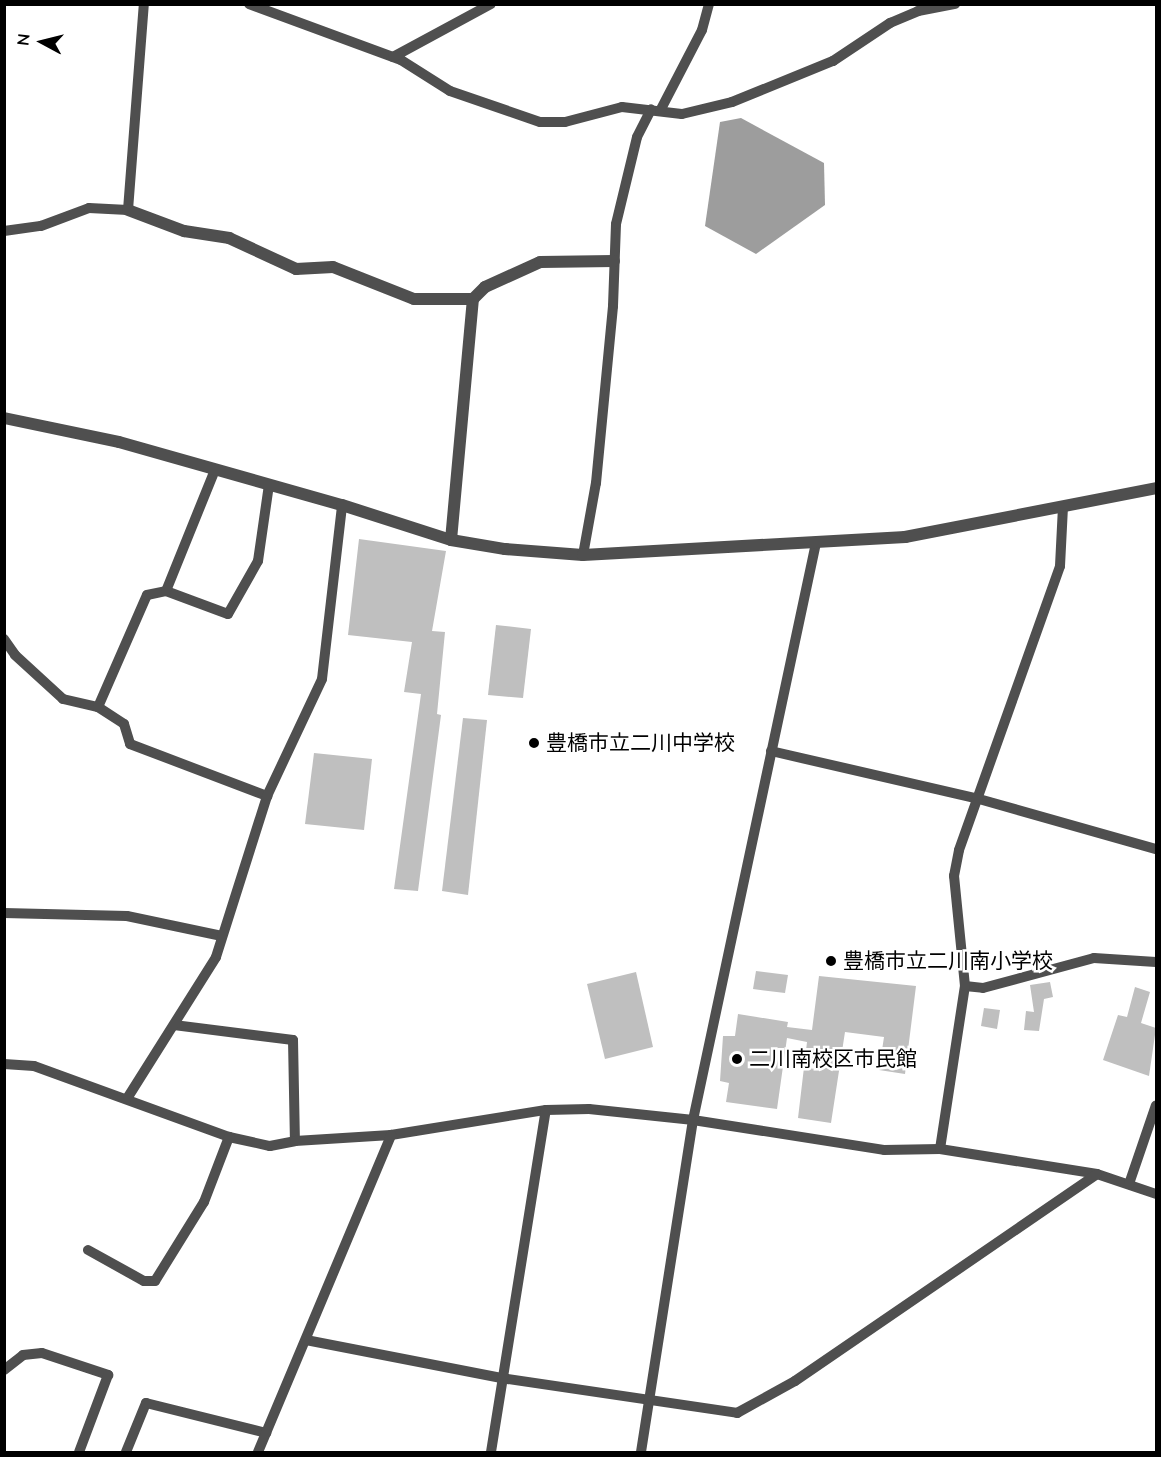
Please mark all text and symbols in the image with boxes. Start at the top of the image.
north arrow [12,12,72,72]
text: N [12,33,36,47]
place label: 豊橋市立二川中学校 [546,730,735,756]
marker: 豊橋市立二川中学校 [527,736,541,750]
place label: 豊橋市立二川南小学校 [843,948,1053,974]
marker: 豊橋市立二川南小学校 [824,954,838,968]
place label: 二川南校区市民館 [749,1046,917,1072]
marker: 二川南校区市民館 [730,1052,744,1066]

